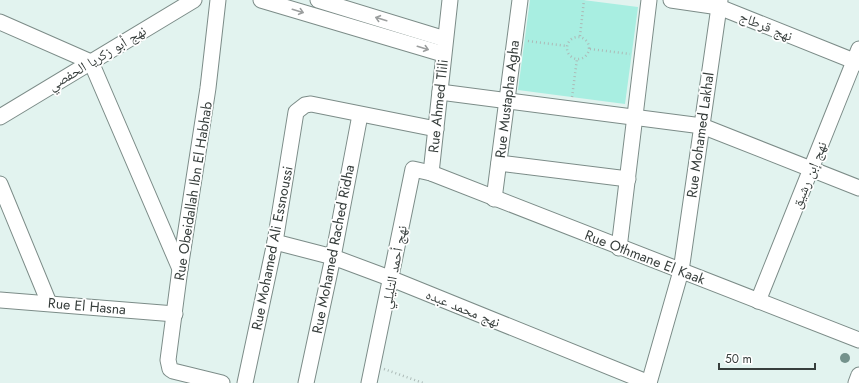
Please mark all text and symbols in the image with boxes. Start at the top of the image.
street label: نهج قرطاج [736,6,796,46]
one-way arrow [291,8,304,15]
one-way arrow [375,15,387,23]
street label: نهج أبو زكريا الحفصي [44,21,151,97]
street label: Rue Mustapha Agha [490,39,524,159]
one-way arrow [416,45,429,52]
street label: Rue Ahmed Tlili [423,58,453,154]
street label: Rue Mohamed Lakhal [681,71,719,199]
street label: Rue Obeidallah Ibn El Habhab [169,100,217,282]
street label: نهج إبن رشيق [786,138,832,212]
street label: Rue Mohamed Rached Ridha [307,163,359,335]
street label: Rue Mohamed Ali Essnoussi [246,164,298,332]
street label: نهج أحمد التليلي [376,224,413,311]
street label: Rue Othmane El Kaak [582,225,709,289]
street label: نهج محمد عبده [423,284,503,332]
street label: Rue El Hasna [47,293,127,319]
scale bar [719,345,815,371]
text: 50 m [725,350,752,368]

